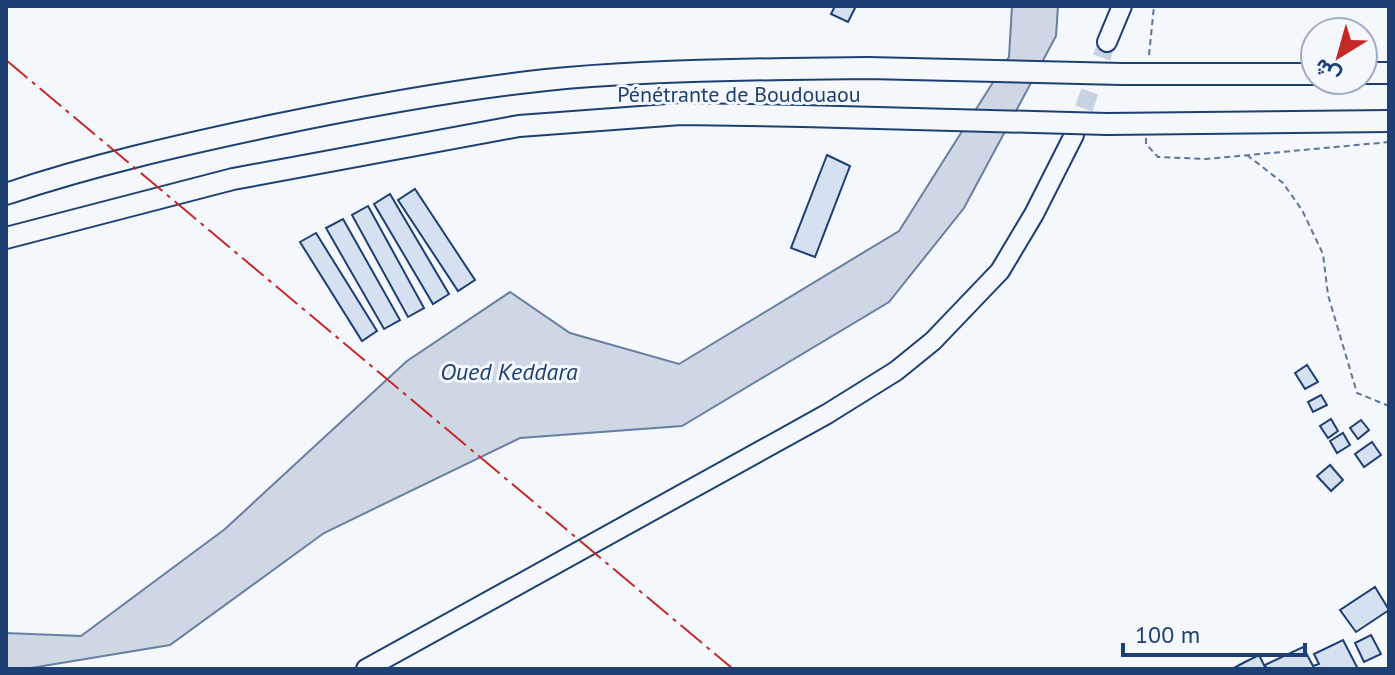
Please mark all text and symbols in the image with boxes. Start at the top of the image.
north arrow [1299,16,1379,96]
text: ش [1308,53,1346,91]
street label: Pénétrante de Boudouaou [617,80,861,108]
water label: Oued Keddara [440,356,578,387]
scale bar [1123,607,1305,657]
text: 100 m [1135,619,1200,650]

